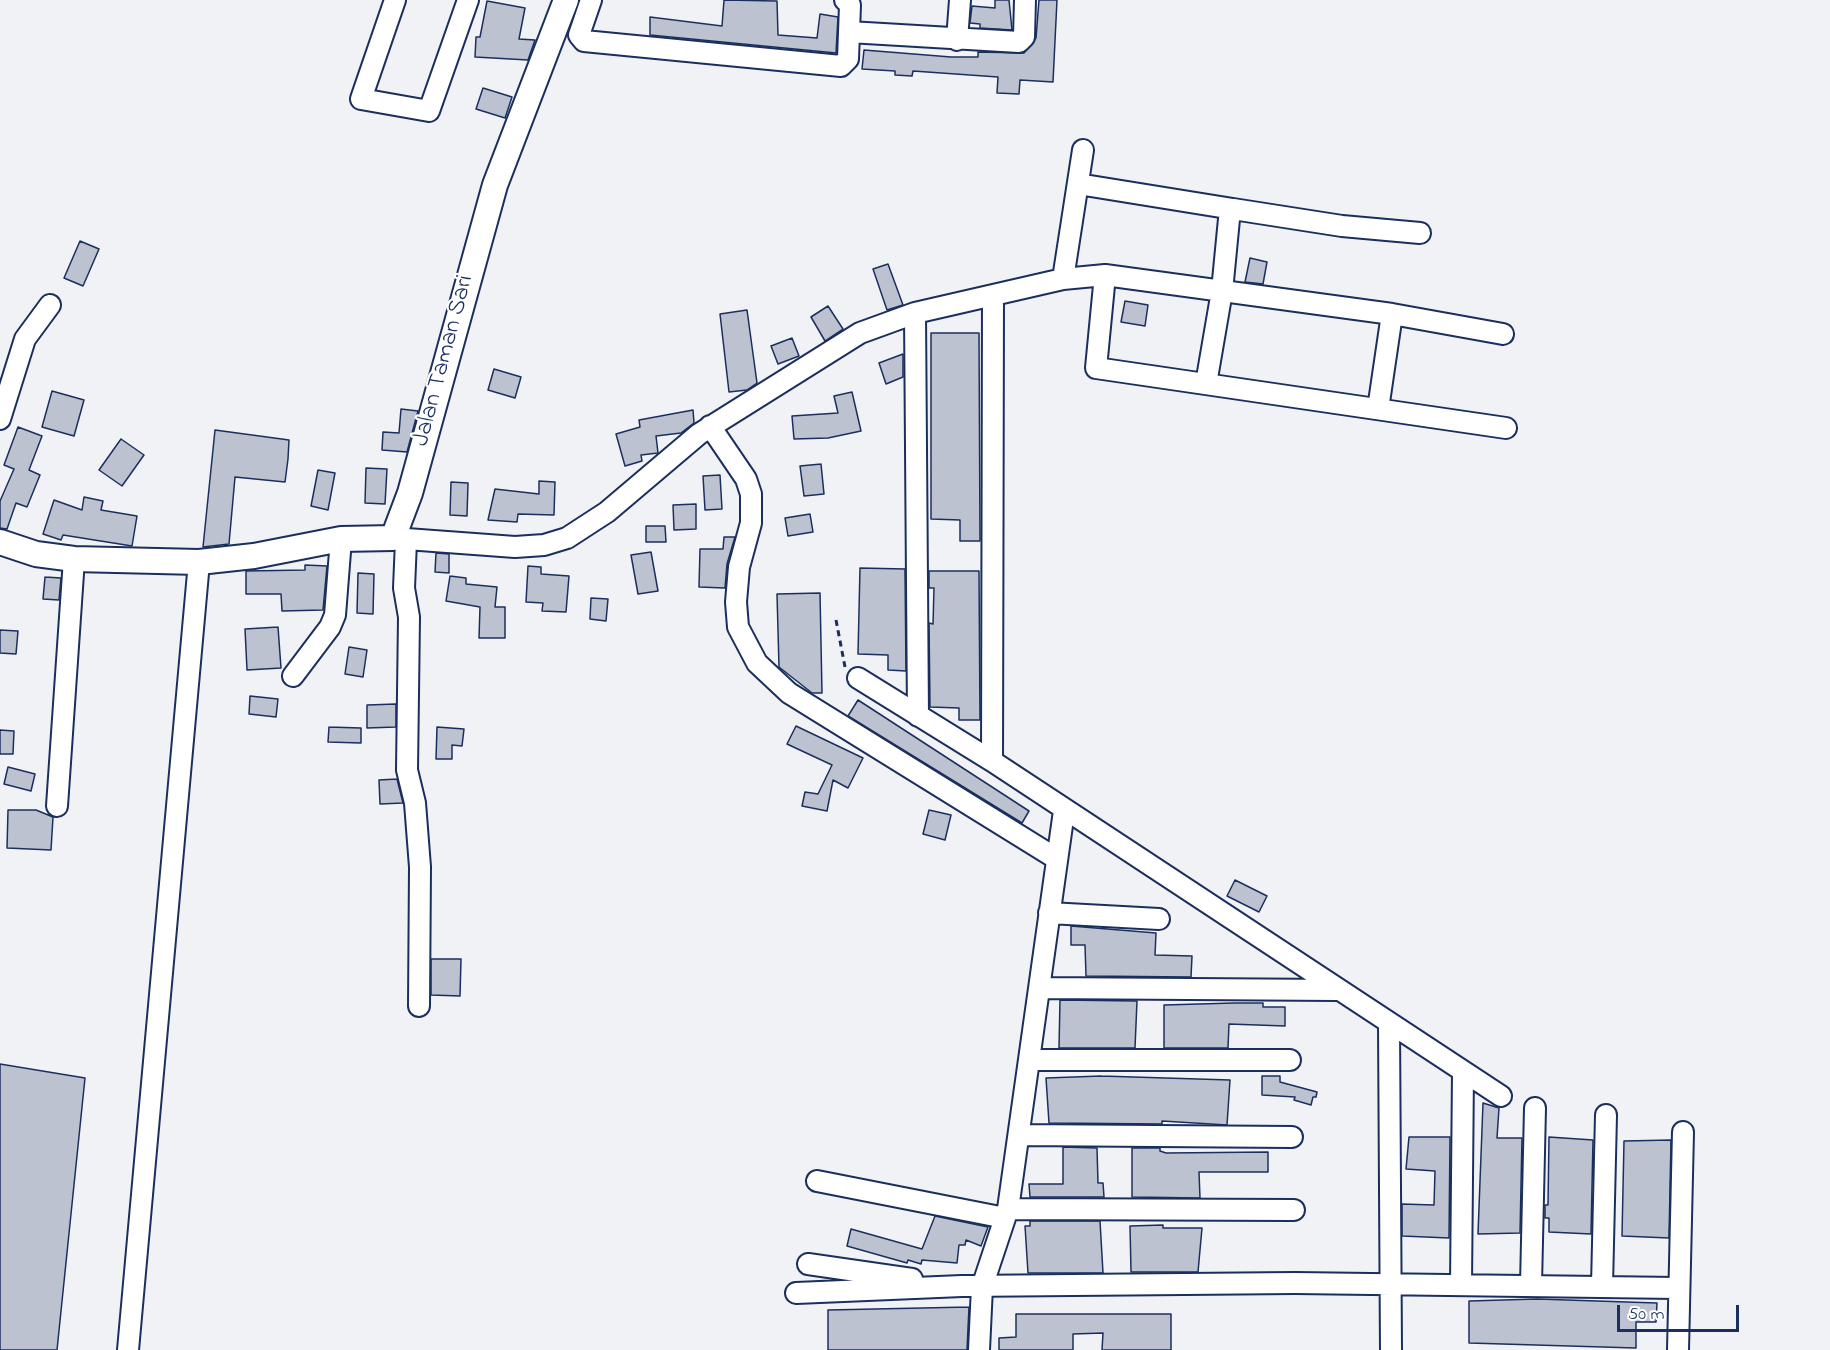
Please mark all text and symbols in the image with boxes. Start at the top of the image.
street label: Jalan Taman Sari [408,272,482,450]
scale bar [1620,1293,1742,1331]
text: 50 m [1628,1302,1665,1328]

